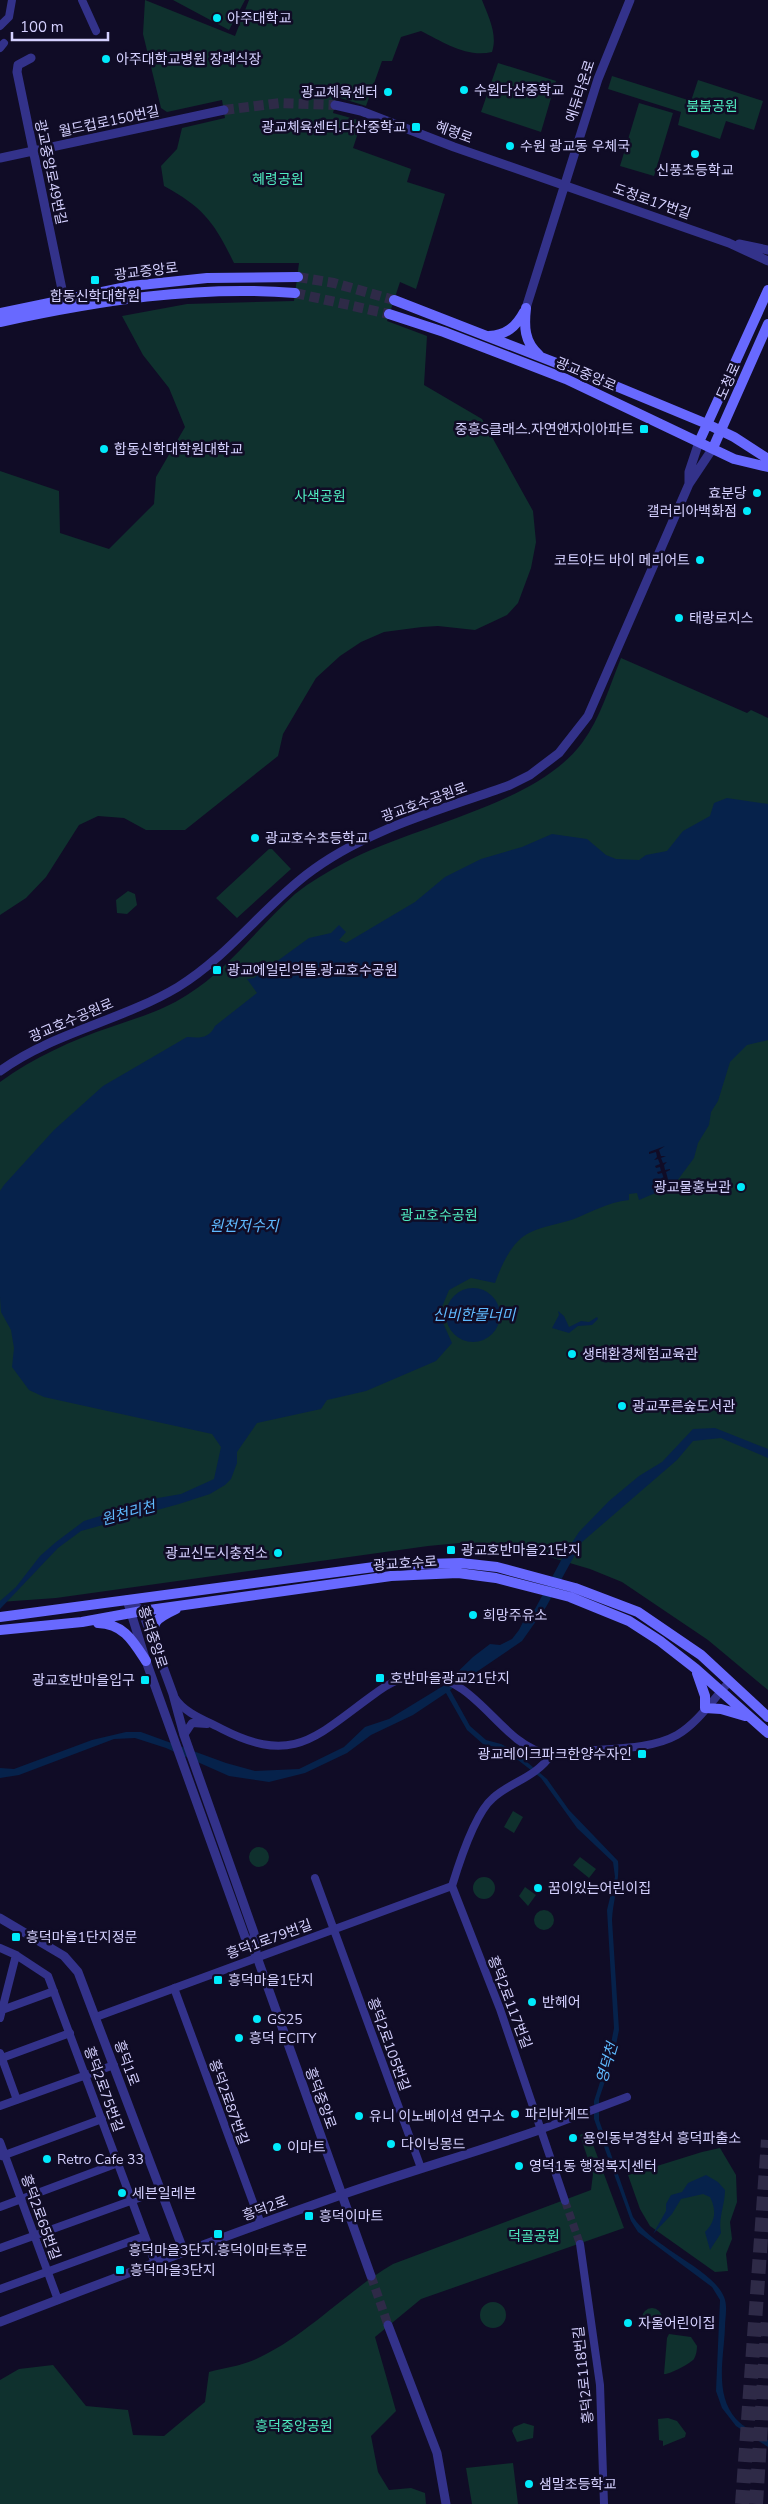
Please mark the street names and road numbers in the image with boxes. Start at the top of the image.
street label: 에듀타운로 [561,57,599,125]
street label: 월드컵로150번길 [57,102,161,141]
street label: 혜령로 [432,117,475,148]
street label: 광교중앙로49번길 [30,118,71,226]
street label: 도청로17번길 [610,179,693,224]
street label: 광교중앙로 [113,258,179,285]
street label: 광교중앙로 [552,353,619,396]
street label: 도청로 [712,360,745,403]
street label: 광교호수공원로 [379,778,470,827]
street label: 광교호수공원로 [26,994,117,1047]
street label: 광교호수로 [372,1552,438,1575]
street label: 흥덕중앙로 [134,1604,172,1671]
street label: 흥덕1로79번길 [224,1915,315,1964]
street label: 흥덕2로117번길 [483,1953,536,2051]
street label: 흥덕2로105번길 [363,1995,414,2093]
street label: 흥덕1로 [110,2038,144,2089]
street label: 흥덕2로75번길 [79,2044,128,2135]
street label: 흥덕2로87번길 [204,2057,253,2148]
street label: 흥덕중앙로 [301,2065,341,2132]
street label: 흥덕2로65번길 [16,2172,65,2263]
street label: 흥덕2로 [240,2191,291,2225]
street label: 흥덕2로118번길 [569,2325,598,2425]

